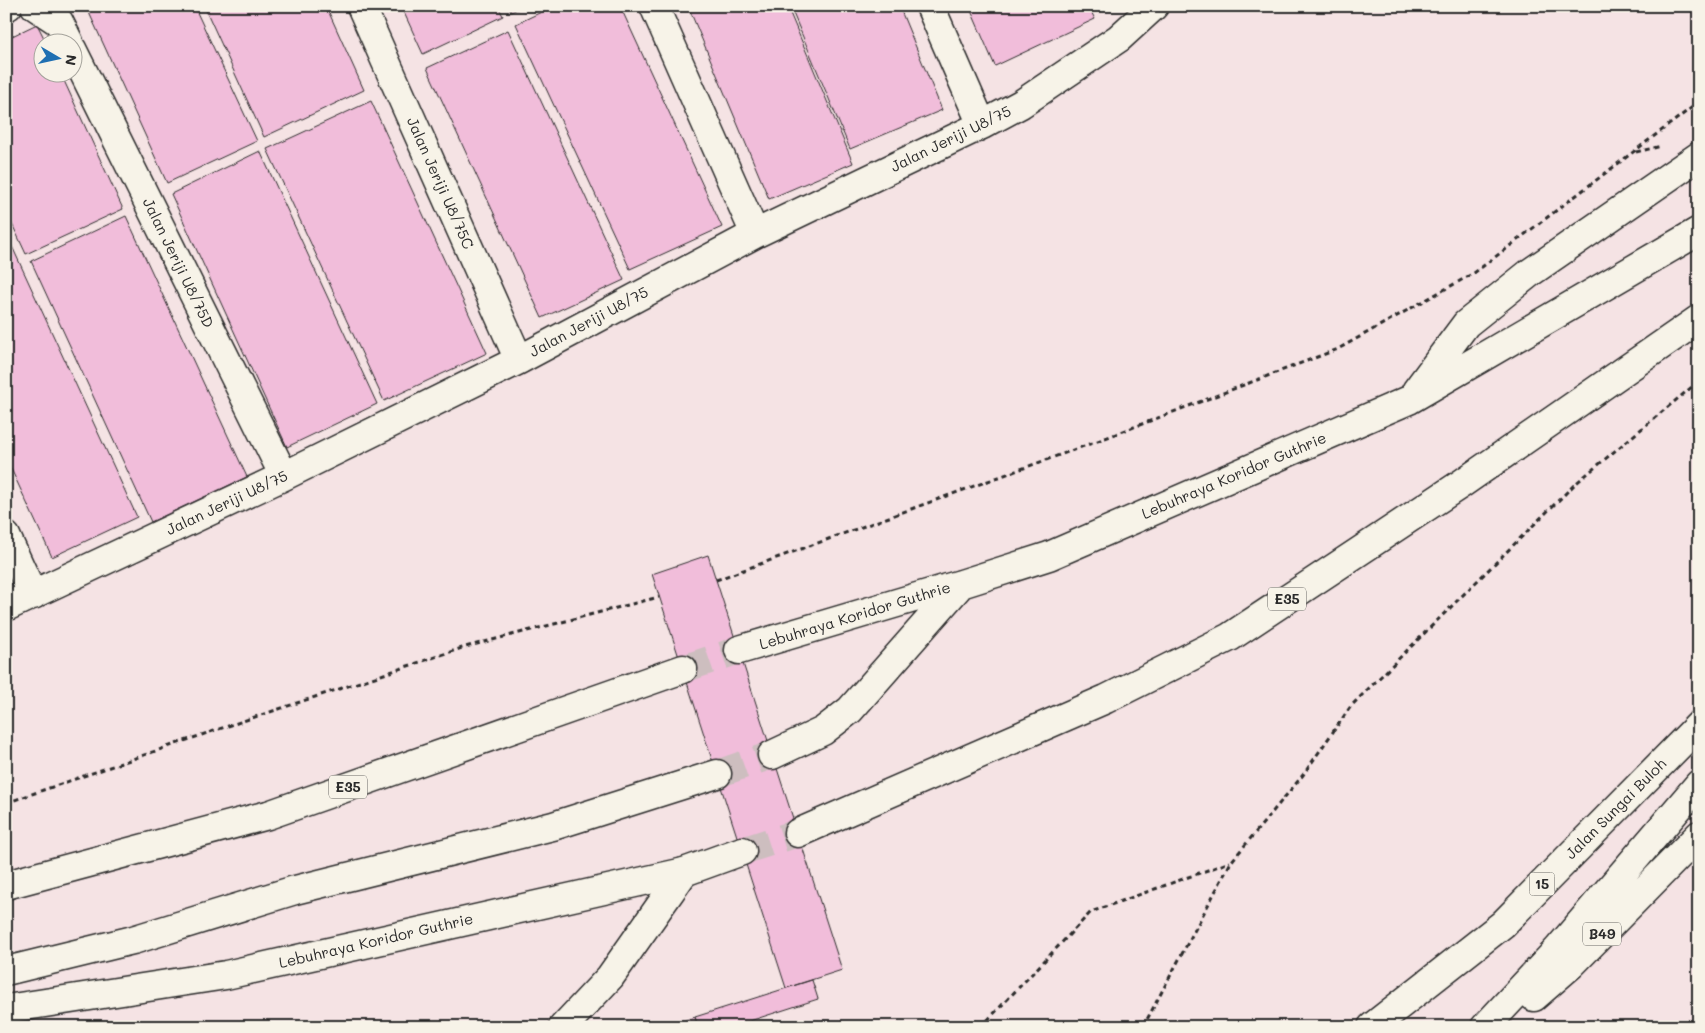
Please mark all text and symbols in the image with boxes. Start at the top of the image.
north arrow [32,32,82,82]
text: N [61,53,82,67]
street label: Jalan Jeriji U8/75 [887,100,1014,176]
street label: Jalan Jeriji U8/75C [403,113,479,252]
street label: Jalan Jeriji U8/75D [139,194,219,331]
street label: Jalan Jeriji U8/75 [526,281,651,361]
street label: Lebuhraya Koridor Guthrie [1138,427,1329,523]
street label: Jalan Jeriji U8/75 [163,465,291,539]
street label: Lebuhraya Koridor Guthrie [757,576,953,654]
road number: E35 [1268,588,1306,610]
street label: Jalan Sungai Buloh [1561,754,1670,863]
road number: E35 [329,776,367,799]
road number: 15 [1530,872,1554,896]
street label: Lebuhraya Koridor Guthrie [277,908,475,972]
road number: B49 [1583,922,1621,946]

